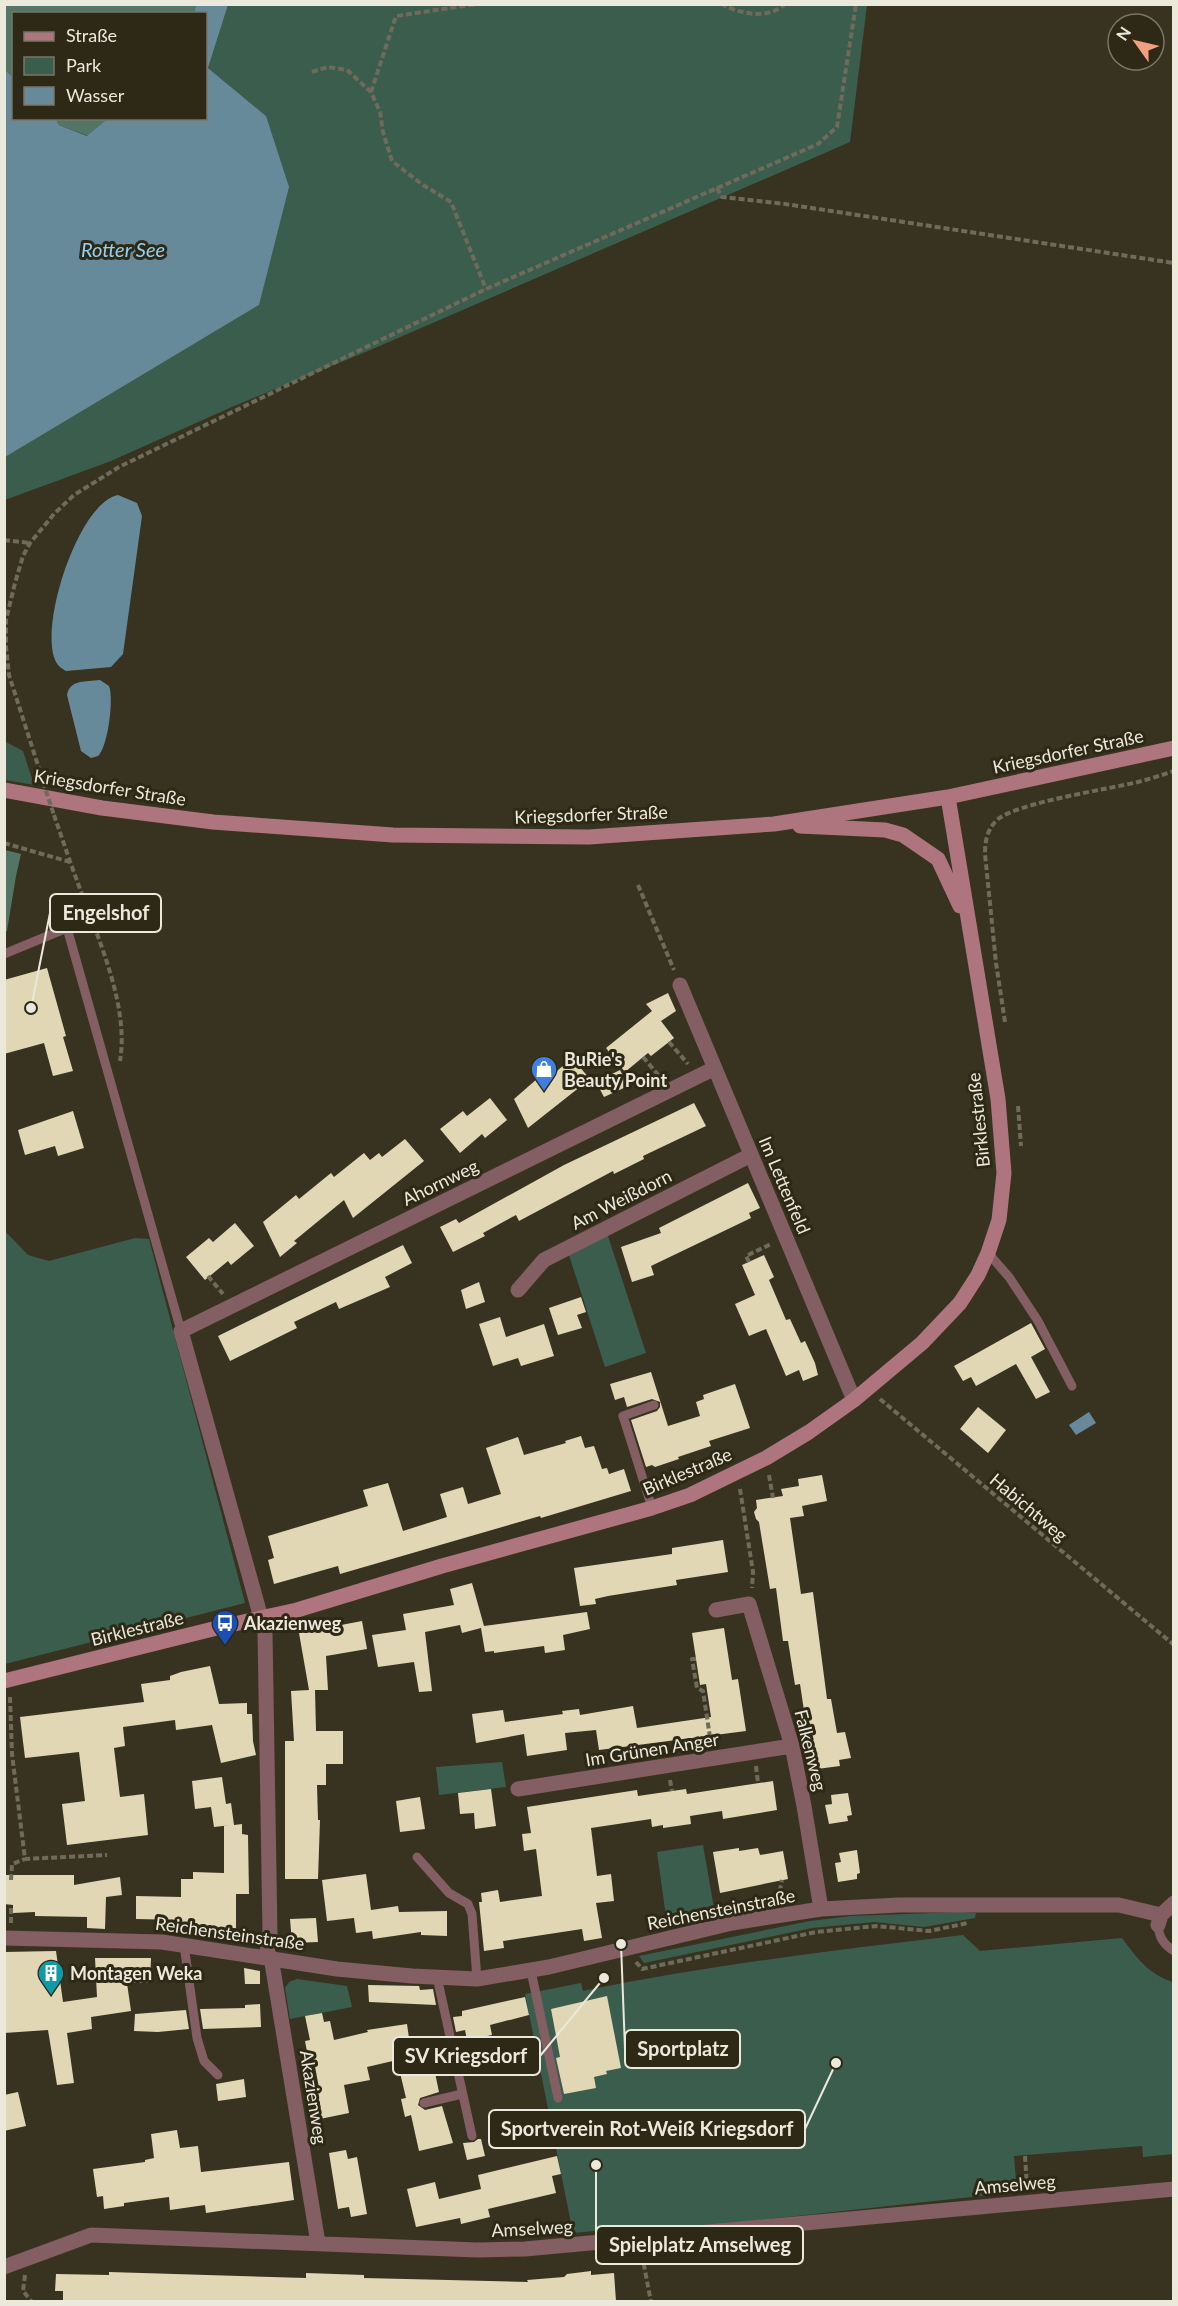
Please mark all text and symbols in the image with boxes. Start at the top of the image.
legend [12,12,207,120]
north arrow [1106,12,1166,72]
text: N [1112,23,1134,44]
text: Straße [66,24,117,46]
text: Park [66,54,102,76]
text: Wasser [66,84,125,106]
water label: Rotter See [81,237,165,261]
street label: Kriegsdorfer Straße [991,724,1145,778]
street label: Kriegsdorfer Straße [32,764,188,810]
street label: Kriegsdorfer Straße [514,800,668,828]
callout: Engelshof [50,894,161,932]
text: Engelshof [62,900,150,924]
place label: BuRie's Beauty Point [564,1048,667,1091]
shop icon: BuRie's Beauty Point [529,1054,559,1092]
street label: Birklestraße [962,1072,994,1168]
street label: Im Lettenfeld [755,1133,815,1237]
street label: Ahornweg [398,1154,482,1210]
street label: Am Weißdorn [567,1164,675,1234]
street label: Birklestraße [639,1442,735,1500]
street label: Habichtweg [986,1468,1072,1546]
street label: Birklestraße [88,1606,186,1650]
bus stop icon: Akazienweg [210,1608,240,1646]
place label: Akazienweg [243,1612,342,1634]
street label: Falkenweg [790,1707,832,1793]
street label: Im Grünen Anger [584,1728,721,1770]
street label: Reichensteinstraße [645,1884,797,1934]
street label: Reichensteinstraße [154,1912,306,1954]
building icon: Montagen Weka [36,1958,66,1996]
place label: Montagen Weka [70,1962,202,1984]
callout: Sportplatz [625,2030,740,2068]
text: Sportplatz [637,2036,729,2060]
callout: SV Kriegsdorf [393,2037,540,2075]
text: SV Kriegsdorf [405,2043,528,2067]
street label: Akazienweg [296,2048,332,2146]
callout: Sportverein Rot-Weiß Kriegsdorf [489,2110,805,2148]
text: Sportverein Rot-Weiß Kriegsdorf [501,2116,794,2140]
street label: Amselweg [974,2169,1056,2199]
street label: Amselweg [491,2215,573,2241]
callout: Spielplatz Amselweg [596,2226,803,2264]
text: Spielplatz Amselweg [609,2232,792,2256]

